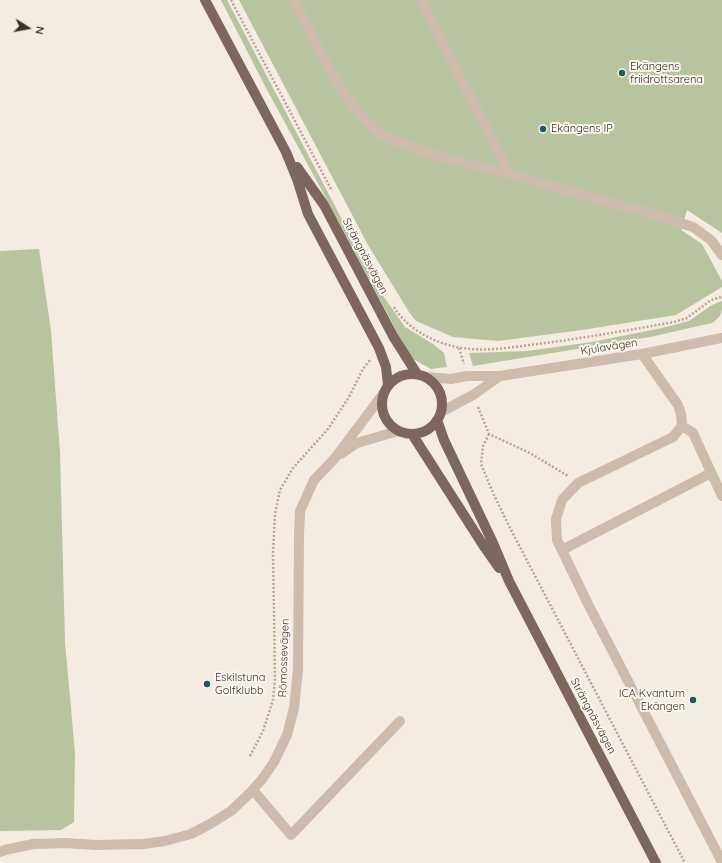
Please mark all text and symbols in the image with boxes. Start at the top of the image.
north arrow [8,8,48,48]
text: N [32,25,47,36]
place label: Ekängens friidrottsarena [630,60,703,86]
marker: Ekängens friidrottsarena [617,68,627,78]
place label: Ekängens IP [551,122,613,136]
marker: Ekängens IP [538,124,548,134]
street label: Strängnäsvägen [340,216,390,296]
street label: Kjulavägen [580,336,638,358]
street label: Römossevägen [276,618,292,698]
place label: Eskilstuna Golfklubb [215,671,265,697]
street label: Strängnäsvägen [568,676,618,756]
marker: Eskilstuna Golfklubb [202,679,212,689]
place label: ICA Kvantum Ekängen [619,687,685,713]
marker: ICA Kvantum Ekängen [688,695,698,705]

